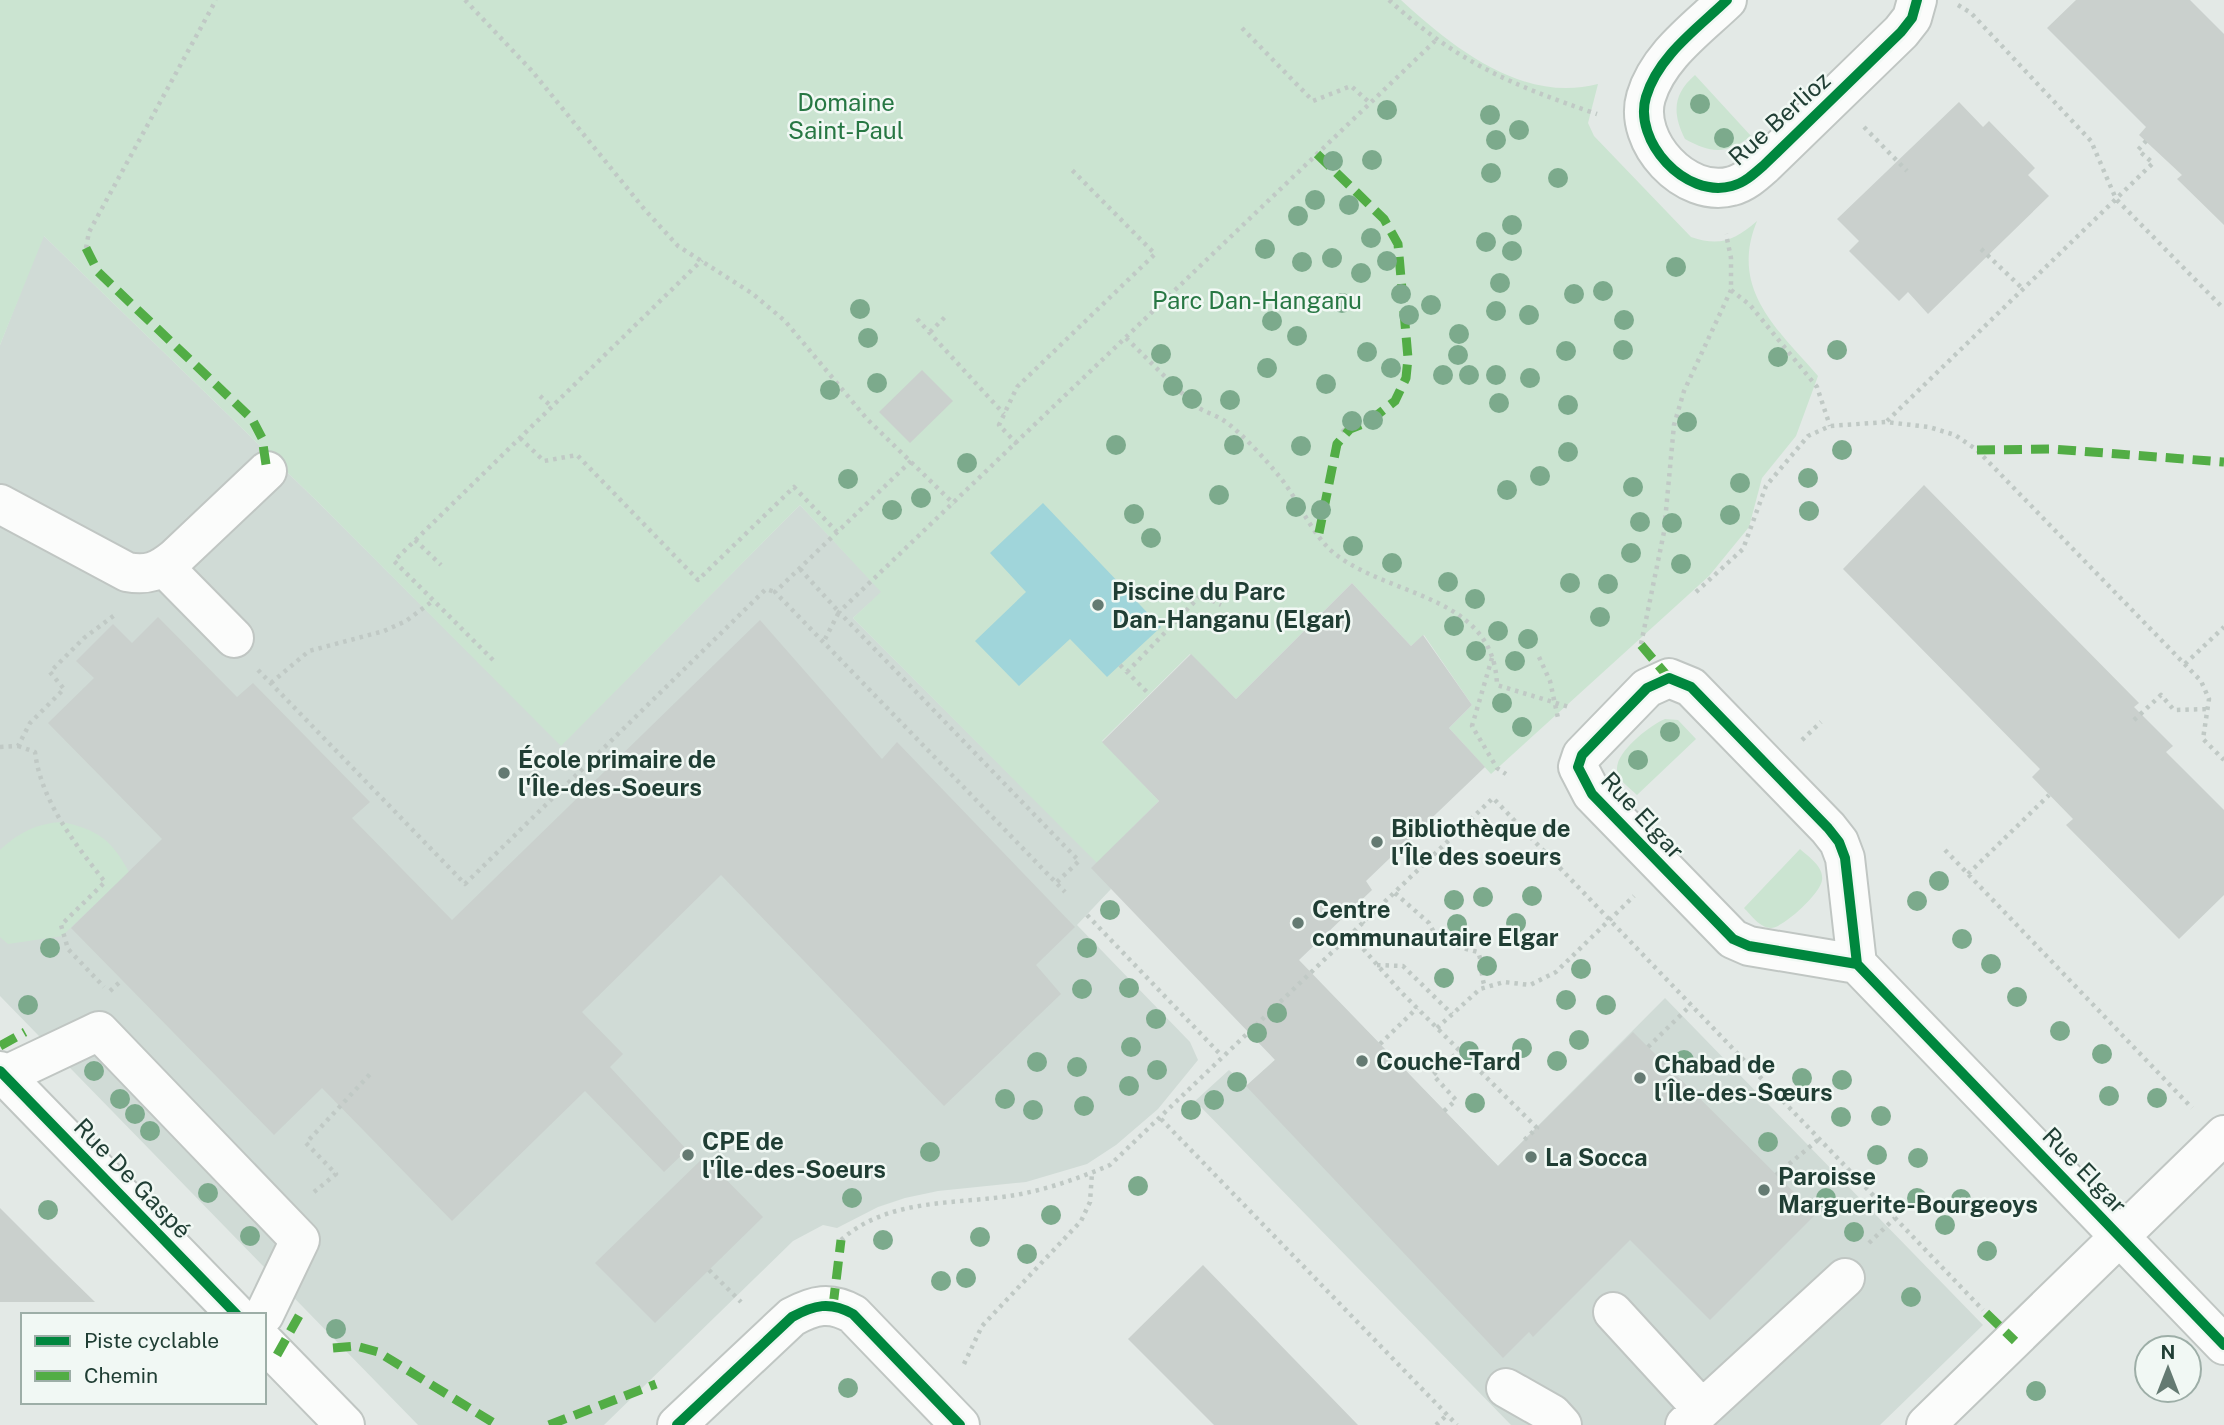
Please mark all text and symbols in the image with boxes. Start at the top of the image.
street label: Rue Berlioz [1723,65,1835,171]
park label: Domaine Saint-Paul [788,88,904,144]
park label: Parc Dan-Hanganu [1152,286,1362,314]
place label: Piscine du Parc Dan-Hanganu (Elgar) [1112,577,1352,633]
marker: Piscine du Parc Dan-Hanganu (Elgar) [1090,597,1106,613]
place label: École primaire de l'Île-des-Soeurs [518,745,716,801]
marker: École primaire de l'Île-des-Soeurs [496,765,512,781]
street label: Rue Elgar [1596,766,1690,864]
place label: Bibliothèque de l'Île des soeurs [1391,814,1571,870]
marker: Bibliothèque de l'Île des soeurs [1369,834,1385,850]
place label: Centre communautaire Elgar [1312,895,1559,951]
marker: Centre communautaire Elgar [1290,915,1306,931]
place label: Couche-Tard [1376,1047,1521,1075]
place label: Chabad de l'Île-des-Sœurs [1654,1050,1833,1106]
marker: Couche-Tard [1354,1053,1370,1069]
marker: Chabad de l'Île-des-Sœurs [1632,1070,1648,1086]
street label: Rue De Gaspé [69,1112,197,1244]
street label: Rue Elgar [2037,1121,2133,1219]
place label: CPE de l'Île-des-Soeurs [702,1127,886,1183]
place label: La Socca [1545,1143,1648,1171]
marker: CPE de l'Île-des-Soeurs [680,1147,696,1163]
marker: La Socca [1523,1149,1539,1165]
place label: Paroisse Marguerite-Bourgeoys [1778,1162,2038,1218]
marker: Paroisse Marguerite-Bourgeoys [1756,1182,1772,1198]
legend [21,1313,266,1404]
text: Piste cyclable [84,1328,219,1353]
north arrow [2133,1334,2203,1404]
text: N [2161,1341,2175,1363]
text: Chemin [84,1363,158,1388]

